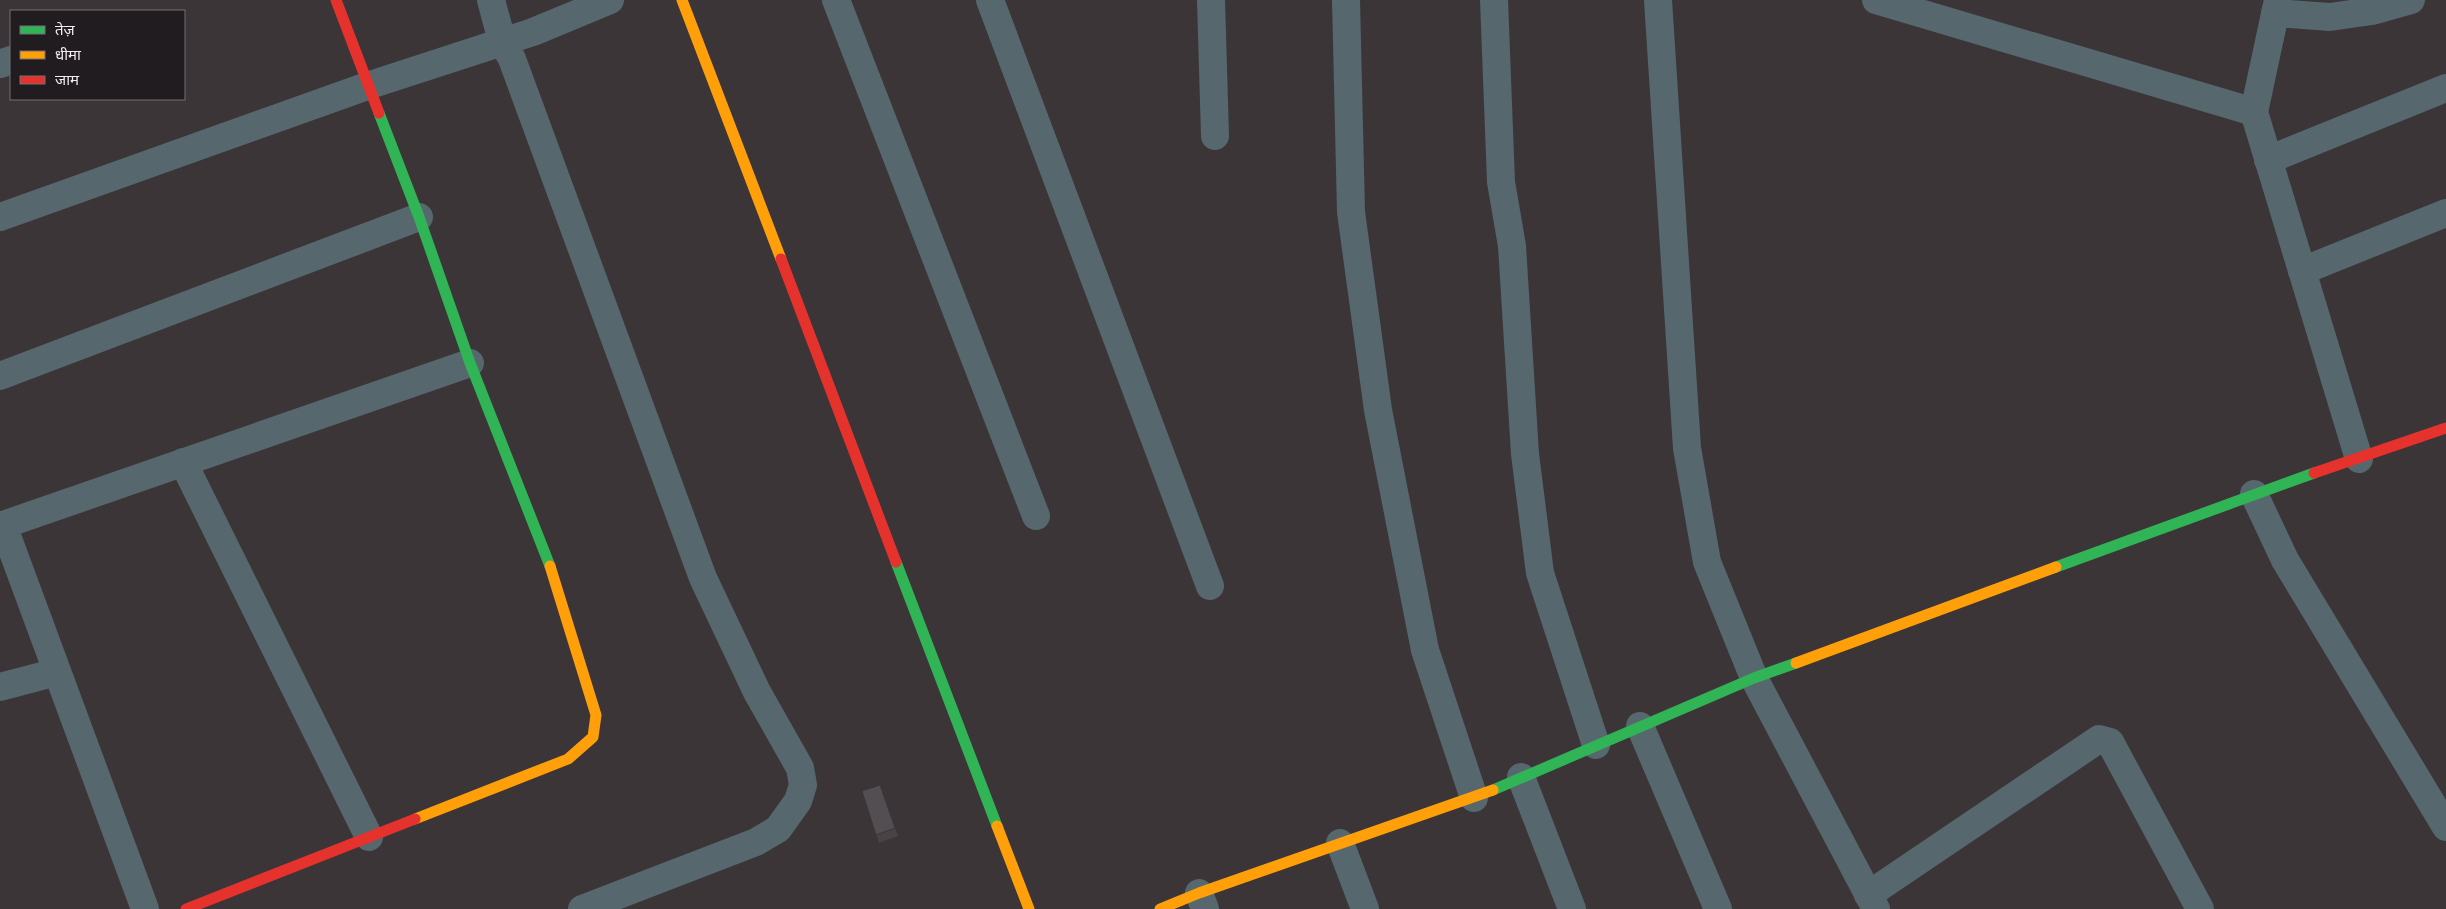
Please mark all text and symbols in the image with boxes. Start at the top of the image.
legend [10,10,185,100]
text: तेज़ [55,21,76,39]
text: धीमा [55,46,82,64]
text: जाम [55,71,80,89]

